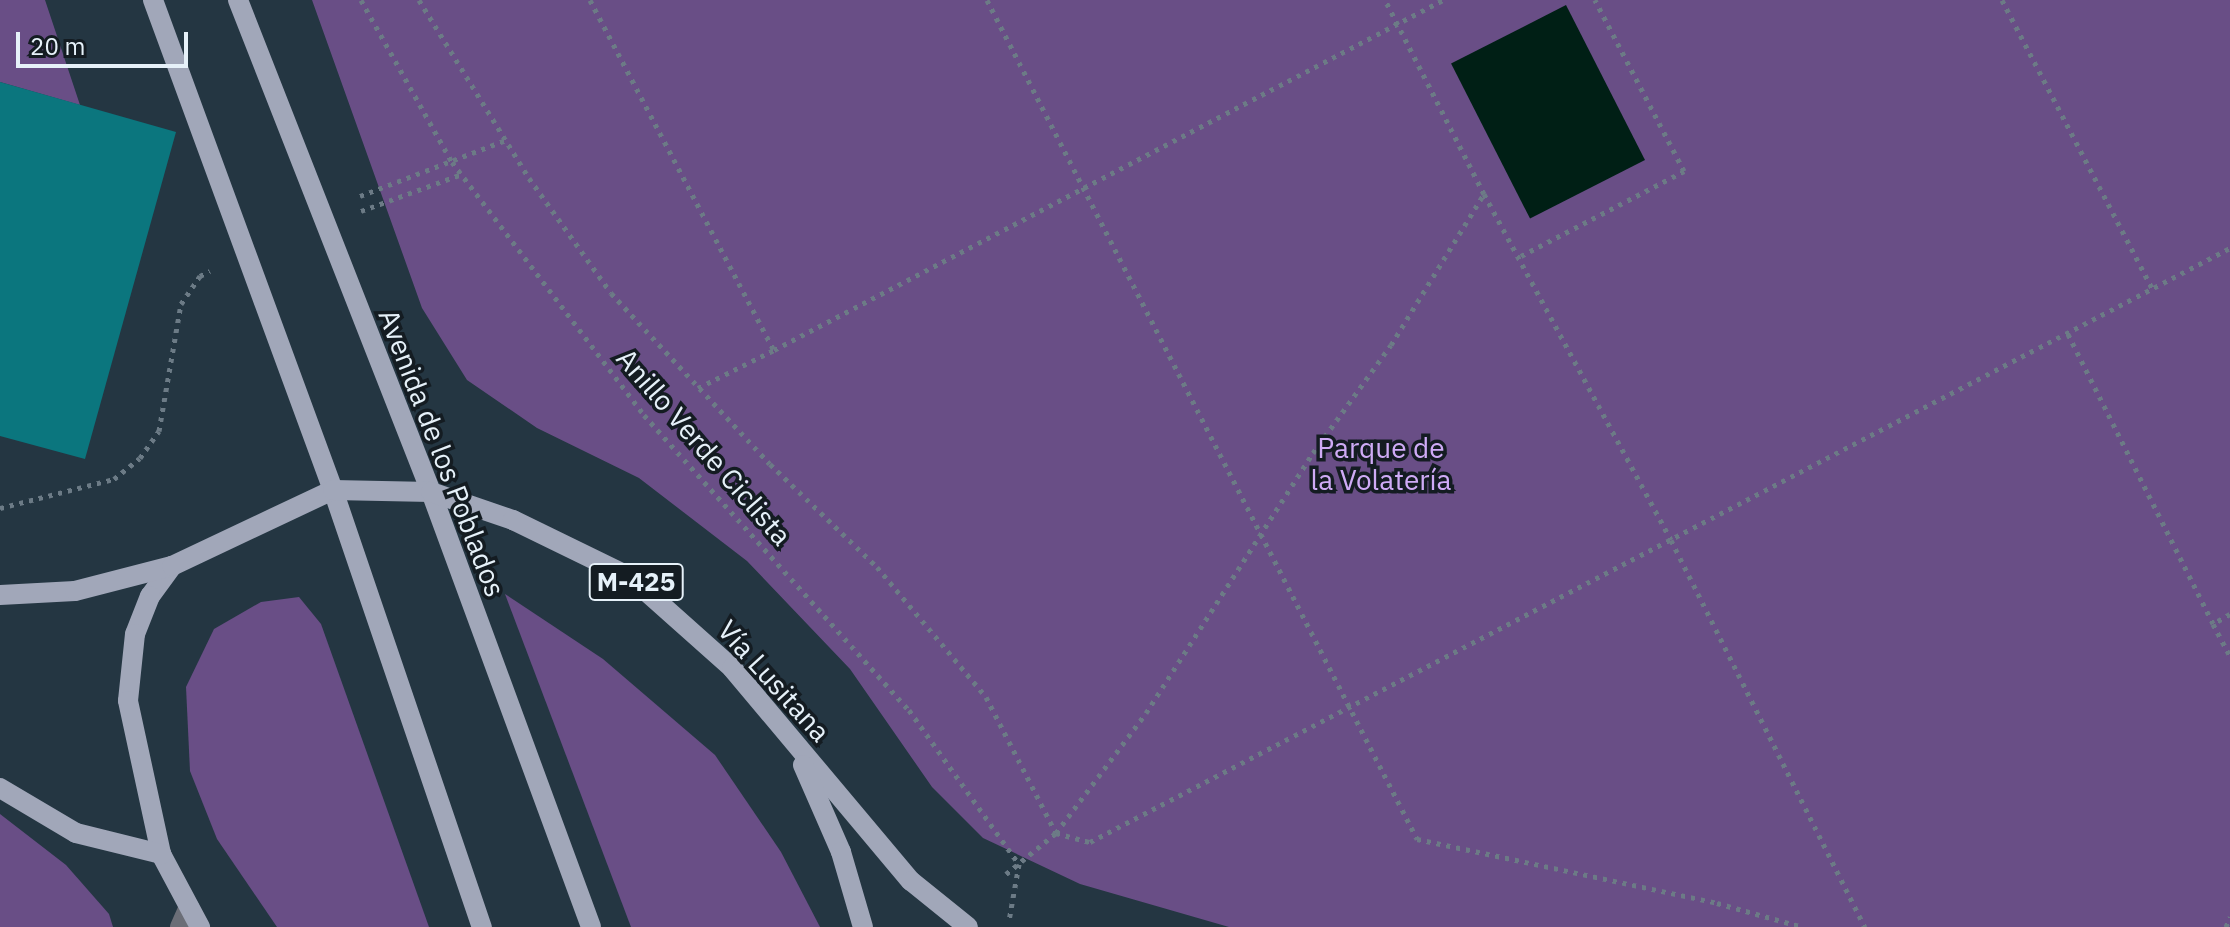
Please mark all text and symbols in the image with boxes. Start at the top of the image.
scale bar [20,16,192,66]
text: 20 m [30,30,85,62]
street label: Avenida de los Poblados [372,305,512,601]
street label: Anillo Verde Ciclista [609,342,799,552]
park label: Parque de la Volatería [1311,431,1451,497]
road number: M-425 [588,560,684,604]
street label: Vía Lusitana [711,613,837,749]

